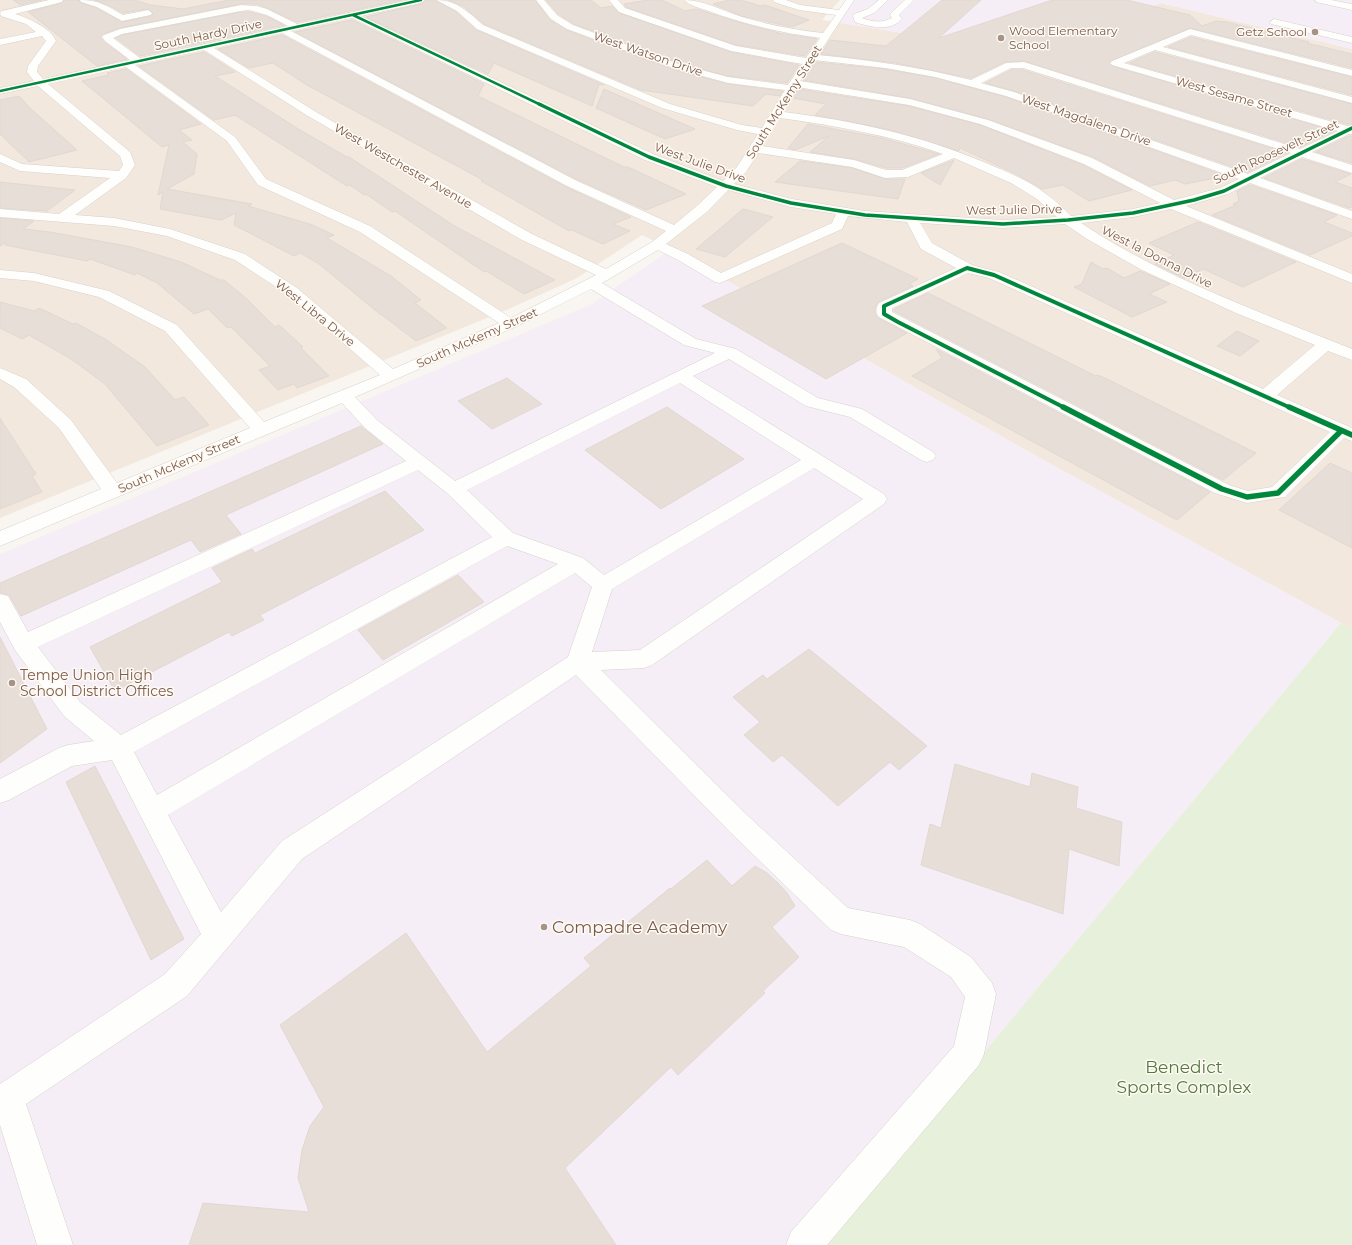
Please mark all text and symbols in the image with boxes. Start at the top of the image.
street label: South Hardy Drive [153,16,263,53]
place label: Wood Elementary School [1009,23,1118,52]
place label: Getz School [1236,24,1307,39]
marker: Getz School [1310,27,1320,37]
street label: West Watson Drive [592,28,705,79]
marker: Wood Elementary School [996,33,1006,43]
street label: South McKemy Street [742,42,825,161]
street label: West Sesame Street [1174,73,1294,120]
street label: West Magdalena Drive [1019,90,1153,149]
street label: South Roosevelt Street [1211,116,1341,187]
street label: West Westchester Avenue [331,120,475,211]
street label: West Julie Drive [652,139,748,186]
street label: West Julie Drive [966,201,1062,218]
street label: West la Donna Drive [1099,222,1215,291]
street label: West Libra Drive [272,276,358,349]
street label: South McKemy Street [414,304,540,371]
street label: South McKemy Street [115,431,242,496]
place label: Tempe Union High School District Offices [20,666,174,700]
marker: Tempe Union High School District Offices [7,678,17,688]
place label: Compadre Academy [552,917,728,937]
marker: Compadre Academy [539,922,549,932]
park label: Benedict Sports Complex [1117,1057,1251,1097]

